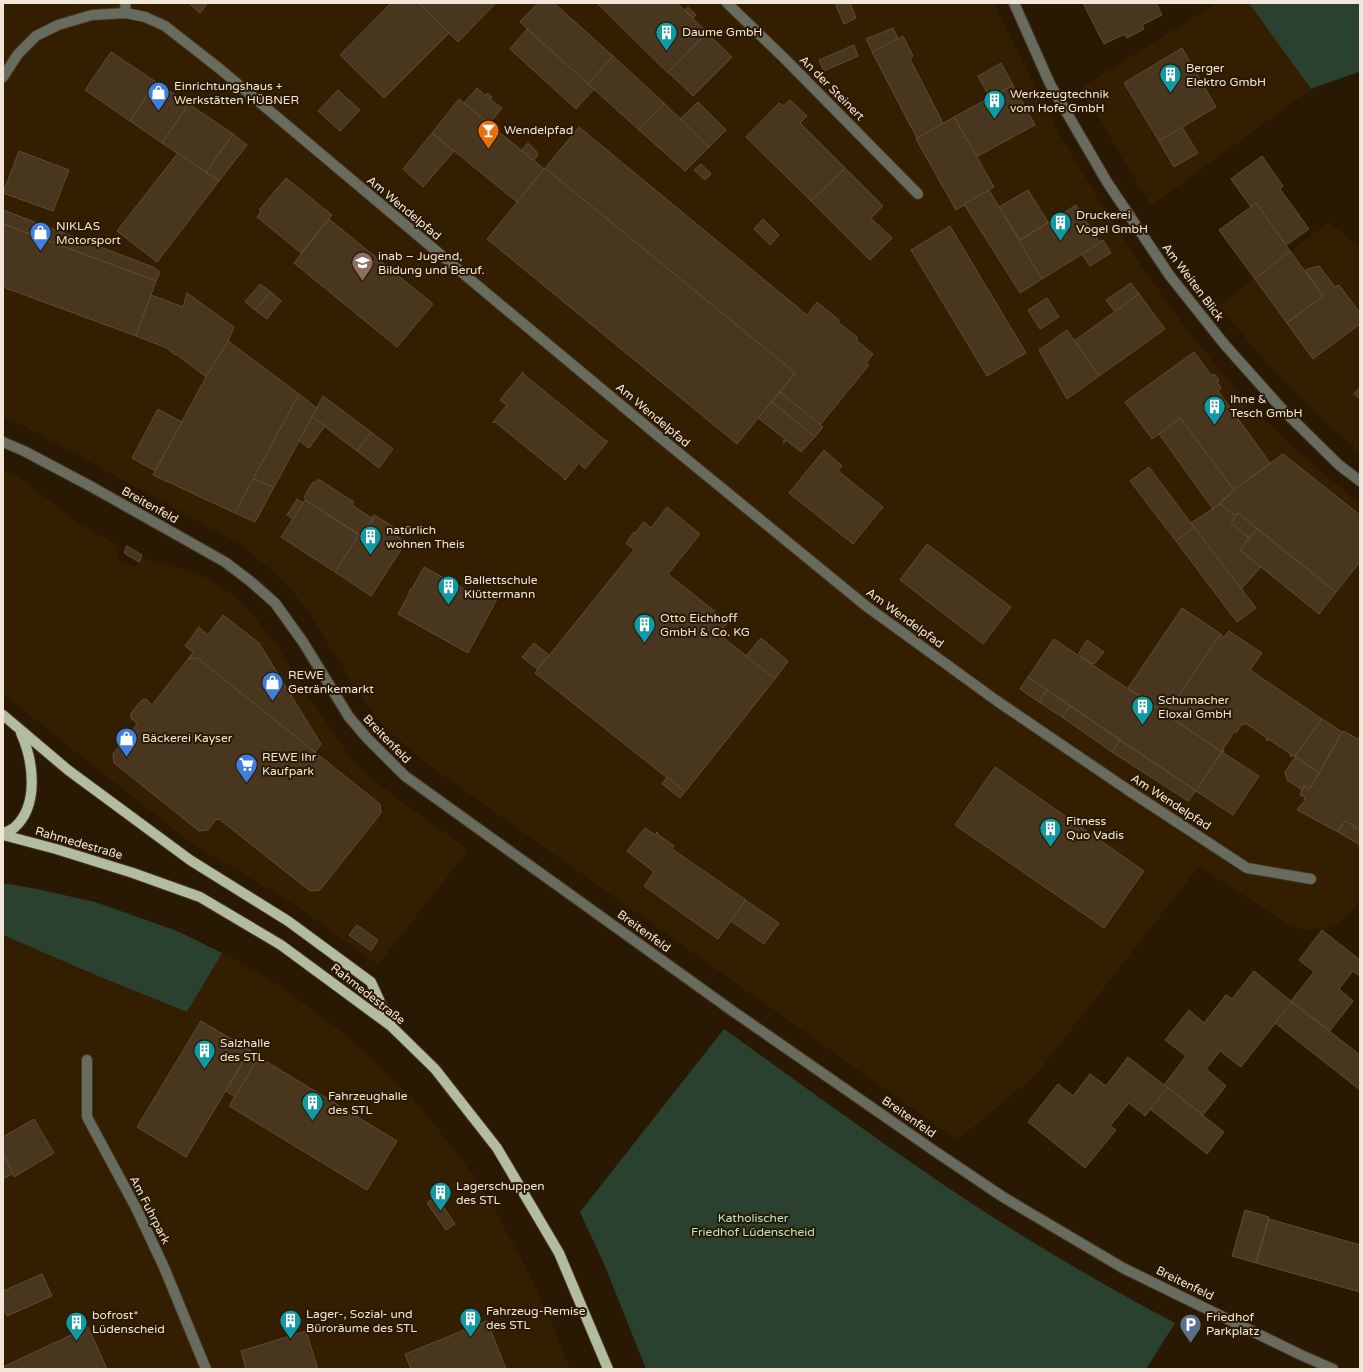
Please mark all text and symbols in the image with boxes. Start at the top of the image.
building icon: Daume GmbH [654,19,680,52]
place label: Daume GmbH [682,25,762,39]
street label: An der Steinert [797,53,868,124]
place label: Berger Elektro GmbH [1186,61,1266,89]
building icon: Berger Elektro GmbH [1157,62,1183,95]
place label: Einrichtungshaus + Werkstätten HÜBNER [174,79,299,107]
shop icon: Einrichtungshaus + Werkstätten HÜBNER [146,80,172,113]
place label: Werkzeugtechnik vom Hofe GmbH [1010,87,1109,115]
building icon: Werkzeugtechnik vom Hofe GmbH [982,88,1008,121]
bar icon: Wendelpfad [475,117,501,150]
place label: Wendelpfad [504,123,573,137]
street label: Am Wendelpfad [364,173,444,243]
place label: Druckerei Vogel GmbH [1076,208,1148,236]
building icon: Druckerei Vogel GmbH [1047,209,1073,242]
place label: NIKLAS Motorsport [56,219,121,247]
shop icon: NIKLAS Motorsport [28,220,54,253]
street label: Am Weiten Blick [1159,241,1227,324]
place label: inab – Jugend, Bildung und Beruf. [378,249,485,277]
school or university icon: inab – Jugend, Bildung und Beruf. [350,250,376,283]
street label: Am Wendelpfad [613,380,693,450]
place label: Ihne & Tesch GmbH [1230,392,1302,420]
building icon: Ihne & Tesch GmbH [1202,393,1228,426]
street label: Breitenfeld [119,484,181,526]
place label: natürlich wohnen Theis [386,523,465,551]
building icon: natürlich wohnen Theis [358,524,384,557]
place label: Ballettschule Klüttermann [464,573,538,601]
building icon: Ballettschule Klüttermann [435,574,461,607]
street label: Am Wendelpfad [864,585,946,651]
place label: Otto Eichhoff GmbH & Co. KG [660,611,750,639]
building icon: Otto Eichhoff GmbH & Co. KG [632,612,658,645]
place label: REWE Getränkemarkt [288,668,374,696]
shop icon: REWE Getränkemarkt [260,669,286,702]
place label: Schumacher Eloxal GmbH [1158,693,1232,721]
building icon: Schumacher Eloxal GmbH [1130,694,1156,727]
street label: Breitenfeld [360,712,414,766]
shop icon: Bäckerei Kayser [113,725,139,758]
place label: Bäckerei Kayser [142,731,233,745]
place label: REWE Ihr Kaufpark [262,750,317,778]
supermarket icon: REWE Ihr Kaufpark [234,751,260,784]
street label: Am Wendelpfad [1128,771,1214,833]
place label: Fitness Quo Vadis [1066,814,1124,842]
building icon: Fitness Quo Vadis [1037,815,1063,848]
street label: Rahmedestraße [34,824,125,862]
street label: Breitenfeld [615,907,673,955]
street label: Rahmedestraße [328,961,408,1027]
place label: Salzhalle des STL [220,1036,270,1064]
building icon: Salzhalle des STL [192,1037,218,1070]
place label: Fahrzeughalle des STL [328,1089,408,1117]
building icon: Fahrzeughalle des STL [300,1090,326,1123]
street label: Breitenfeld [879,1093,939,1141]
street label: Am Fuhrpark [127,1174,173,1247]
place label: Lagerschuppen des STL [456,1179,545,1207]
building icon: Lagerschuppen des STL [428,1180,454,1213]
park label: Katholischer Friedhof Lüdenscheid [691,1211,815,1239]
street label: Breitenfeld [1154,1263,1216,1303]
place label: Fahrzeug-Remise des STL [486,1304,586,1332]
building icon: Fahrzeug-Remise des STL [457,1305,483,1338]
place label: Lager-, Sozial- und Büroräume des STL [306,1307,417,1335]
place label: bofrost* Lüdenscheid [92,1308,165,1336]
building icon: Lager-, Sozial- und Büroräume des STL [278,1308,304,1341]
building icon: bofrost* Lüdenscheid [63,1309,89,1342]
place label: Friedhof Parkplatz [1206,1310,1259,1338]
parking icon: Friedhof Parkplatz [1178,1311,1204,1344]

